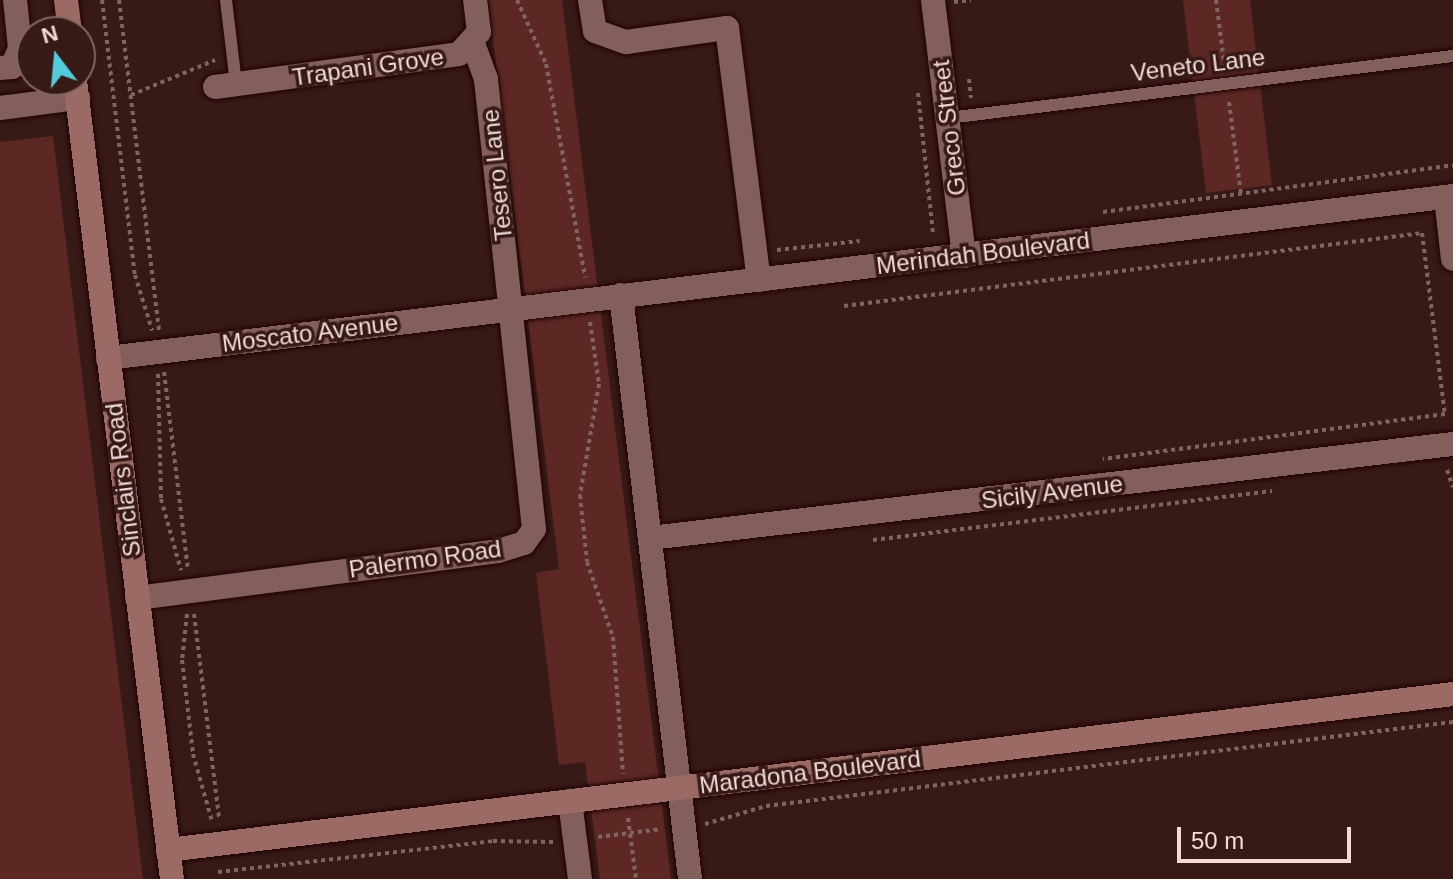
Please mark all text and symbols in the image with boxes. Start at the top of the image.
north arrow [16,16,96,96]
text: N [39,20,61,49]
street label: Trapani Grove [290,42,446,92]
street label: Veneto Lane [1129,42,1267,88]
street label: Greco Street [926,59,972,197]
street label: Tesero Lane [476,108,518,242]
street label: Merindah Boulevard [875,226,1091,280]
street label: Moscato Avenue [220,308,400,358]
street label: Sinclairs Road [99,401,147,559]
street label: Sicily Avenue [979,469,1125,515]
street label: Palermo Road [347,534,503,584]
street label: Maradona Boulevard [698,744,922,800]
scale bar [1181,811,1355,861]
text: 50 m [1191,827,1244,854]

